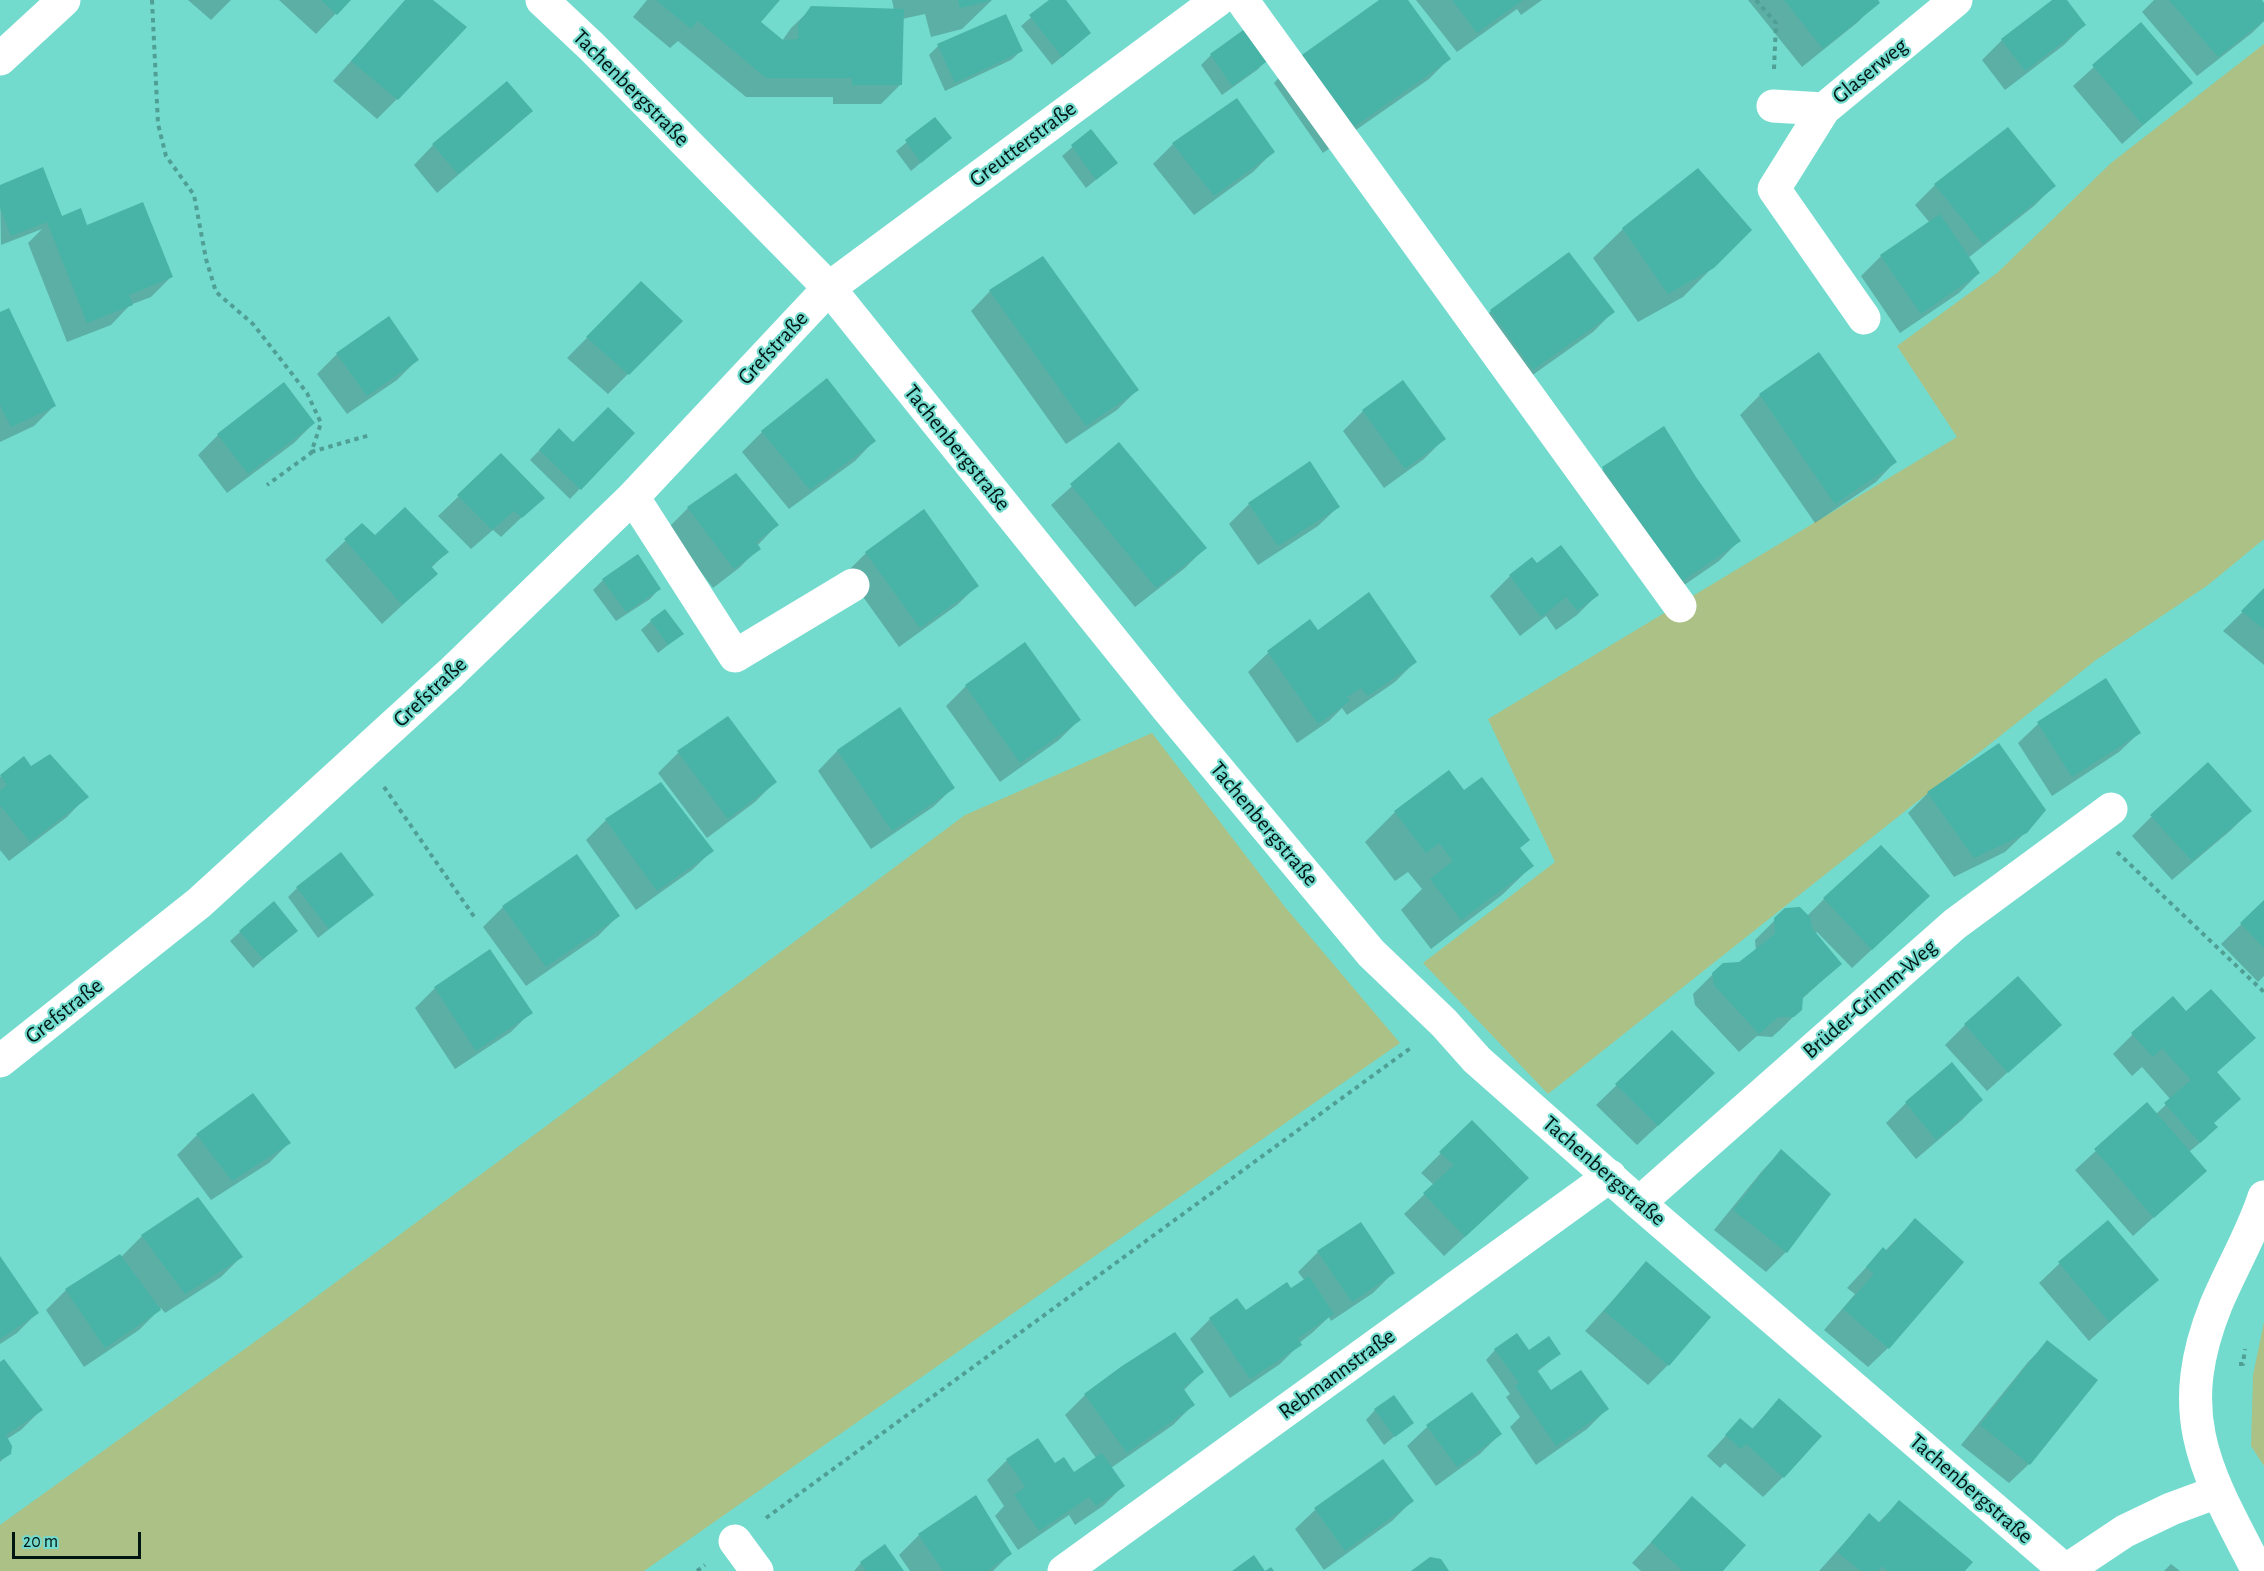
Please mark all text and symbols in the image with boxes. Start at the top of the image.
street label: Tachenbergstraße [567,24,695,152]
street label: Glaserweg [1827,33,1913,109]
street label: Greutterstraße [964,95,1082,193]
street label: Grefstraße [732,306,814,390]
street label: Tachenbergstraße [898,380,1016,516]
street label: Grefstraße [388,651,472,733]
street label: Tachenbergstraße [1204,756,1324,892]
street label: Brüder-Grimm-Weg [1798,934,1942,1064]
street label: Grefstraße [20,973,108,1049]
street label: Tachenbergstraße [1537,1110,1671,1232]
street label: Rebmannstraße [1274,1323,1400,1425]
street label: Tachenbergstraße [1904,1428,2038,1550]
scale bar [15,1520,144,1558]
text: 20 m [23,1533,58,1551]

